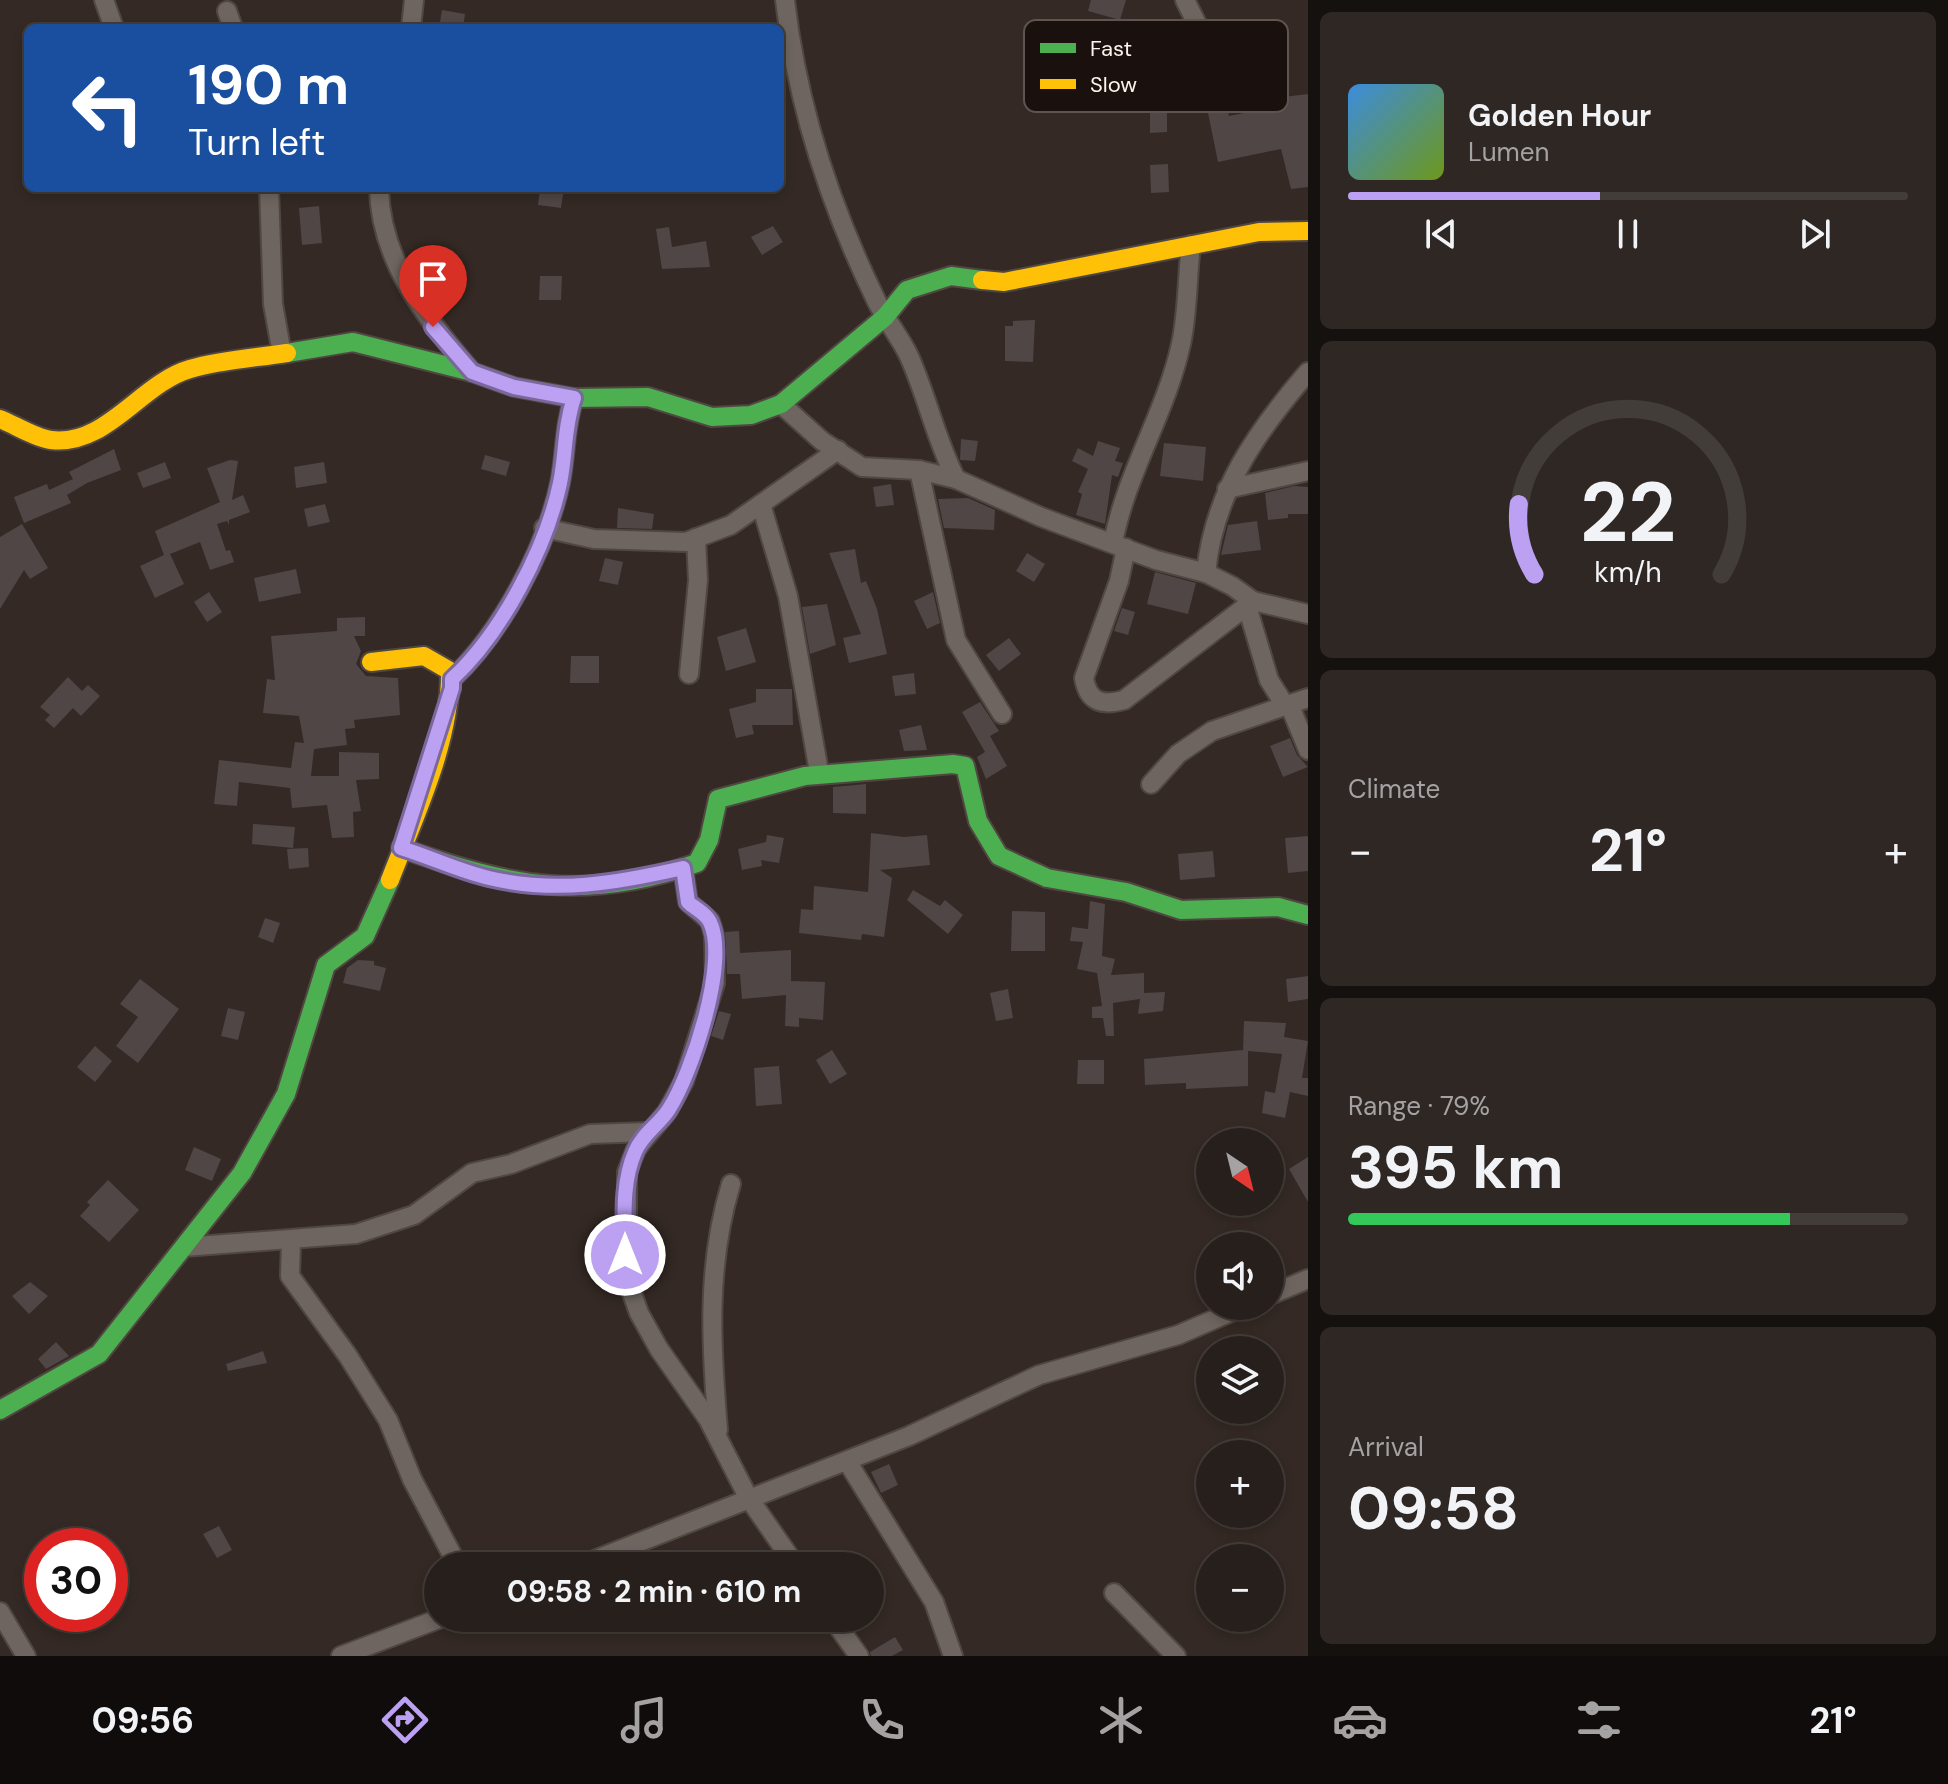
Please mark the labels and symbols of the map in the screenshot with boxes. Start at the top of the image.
legend [1024,20,1288,112]
text: Fast [1090,34,1132,63]
text: Slow [1090,70,1137,99]
pin [399,245,467,327]
north arrow [1196,1128,1284,1216]
position arrow [583,1213,667,1297]
speed limit sign: 30 [24,1528,128,1632]

